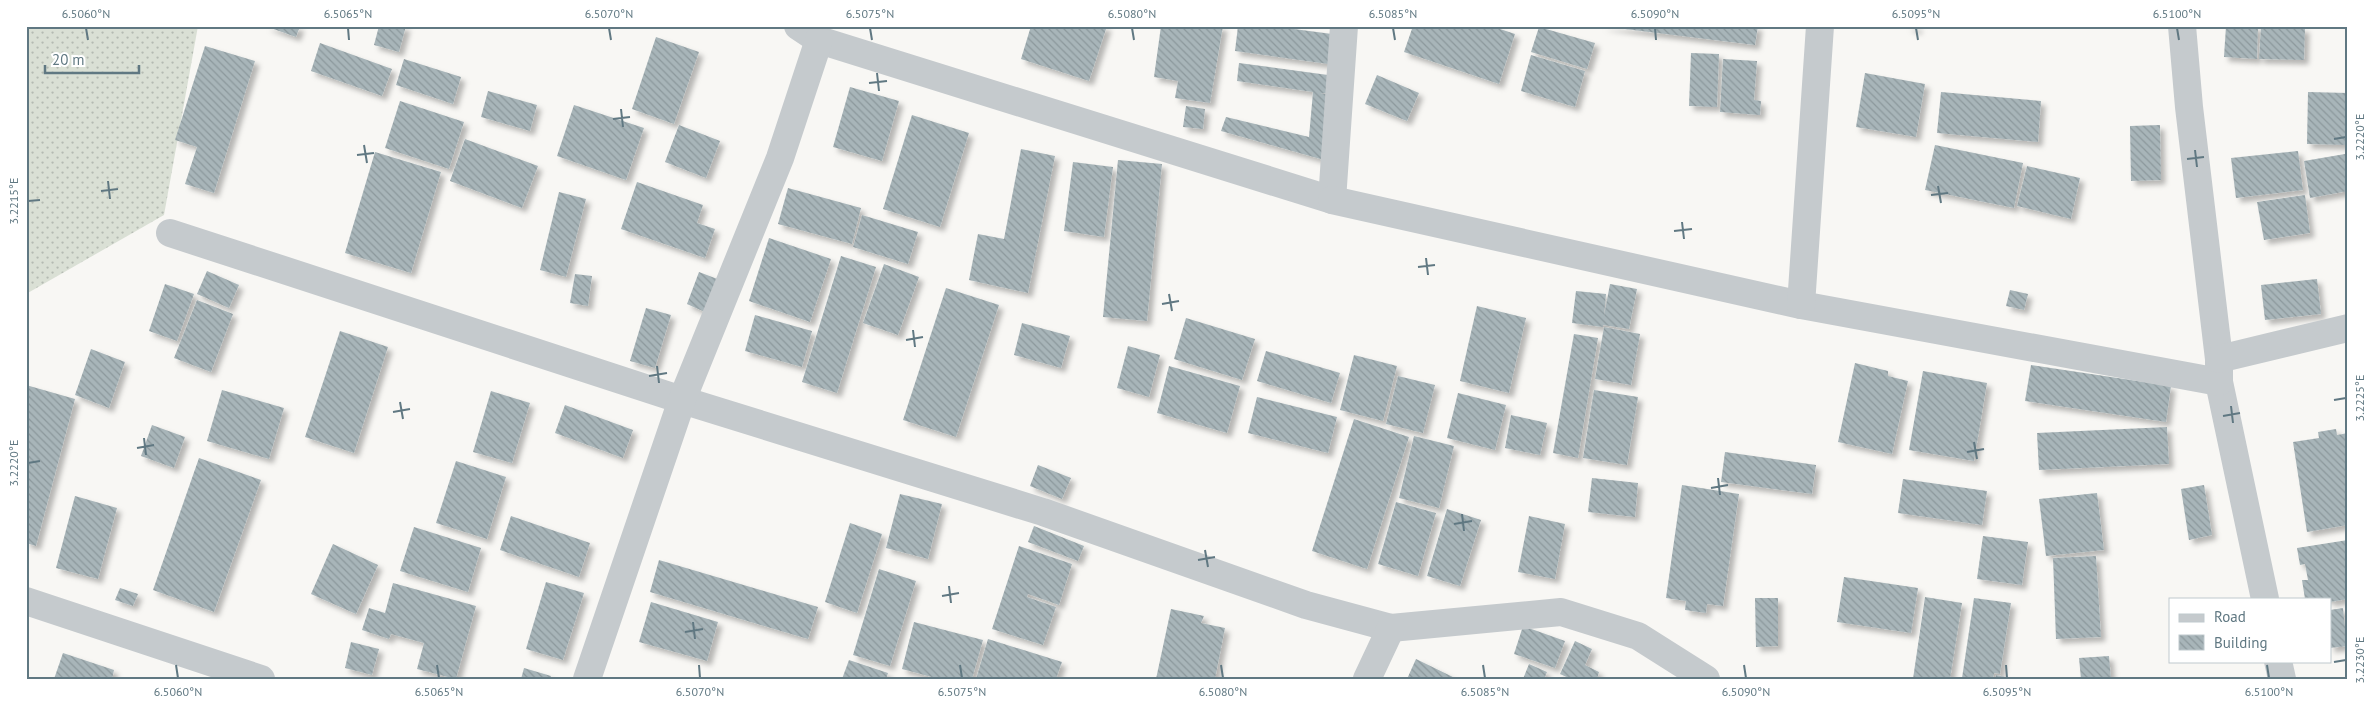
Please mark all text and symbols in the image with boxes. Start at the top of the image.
text: 6.5060°N [62,6,110,21]
text: 6.5065°N [324,6,372,21]
text: 6.5070°N [585,6,633,21]
text: 6.5075°N [846,6,894,21]
text: 6.5080°N [1108,6,1156,21]
text: 6.5085°N [1369,6,1417,21]
text: 6.5090°N [1631,6,1679,21]
text: 6.5095°N [1892,6,1940,21]
text: 6.5100°N [2153,6,2201,21]
scale bar [45,42,139,74]
text: 20 m [52,50,85,69]
text: 3.2220°E [2352,114,2367,160]
text: 3.2215°E [6,178,21,224]
text: 3.2225°E [2352,375,2367,421]
text: 3.2220°E [6,440,21,486]
legend [2169,598,2332,662]
text: Road [2214,607,2246,626]
text: Building [2214,633,2268,652]
text: 3.2230°E [2352,637,2367,683]
text: 6.5060°N [154,684,202,699]
text: 6.5065°N [415,684,463,699]
text: 6.5070°N [676,684,724,699]
text: 6.5075°N [938,684,986,699]
text: 6.5080°N [1199,684,1247,699]
text: 6.5085°N [1461,684,1509,699]
text: 6.5090°N [1722,684,1770,699]
text: 6.5095°N [1983,684,2031,699]
text: 6.5100°N [2245,684,2293,699]

